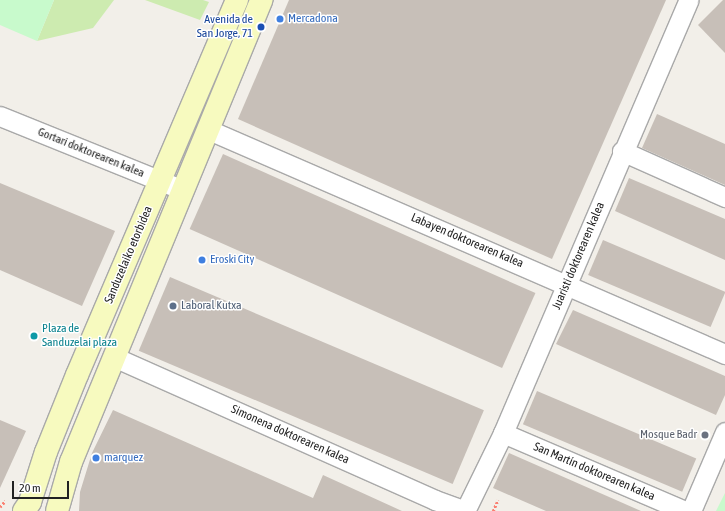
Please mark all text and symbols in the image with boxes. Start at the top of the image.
place label: Mercadona [288,12,338,26]
place label: Avenida de San Jorge, 71 [197,13,253,41]
marker: Mercadona [275,14,285,24]
marker: Avenida de San Jorge, 71 [256,22,266,32]
street label: Gortari doktorearen kalea [35,125,147,181]
street label: Juaristi doktorearen kalea [550,200,608,312]
street label: Sanduzelaiko etorbidea [102,204,156,306]
street label: Labayen doktorearen kalea [409,211,525,271]
place label: Eroski City [210,253,254,267]
marker: Eroski City [197,255,207,265]
place label: Laboral Kutxa [181,299,242,313]
marker: Laboral Kutxa [168,301,178,311]
place label: Plaza de Sanduzelai plaza [42,322,117,350]
marker: Plaza de Sanduzelai plaza [29,331,39,341]
street label: Simonena doktorearen kalea [229,402,351,468]
place label: Mosque Badr [640,428,697,442]
marker: Mosque Badr [700,430,710,440]
street label: San Martín doktorearen kalea [531,440,657,504]
place label: marquez [104,451,143,465]
marker: marquez [91,453,101,463]
scale bar [14,473,71,499]
text: 20 m [19,481,41,495]

